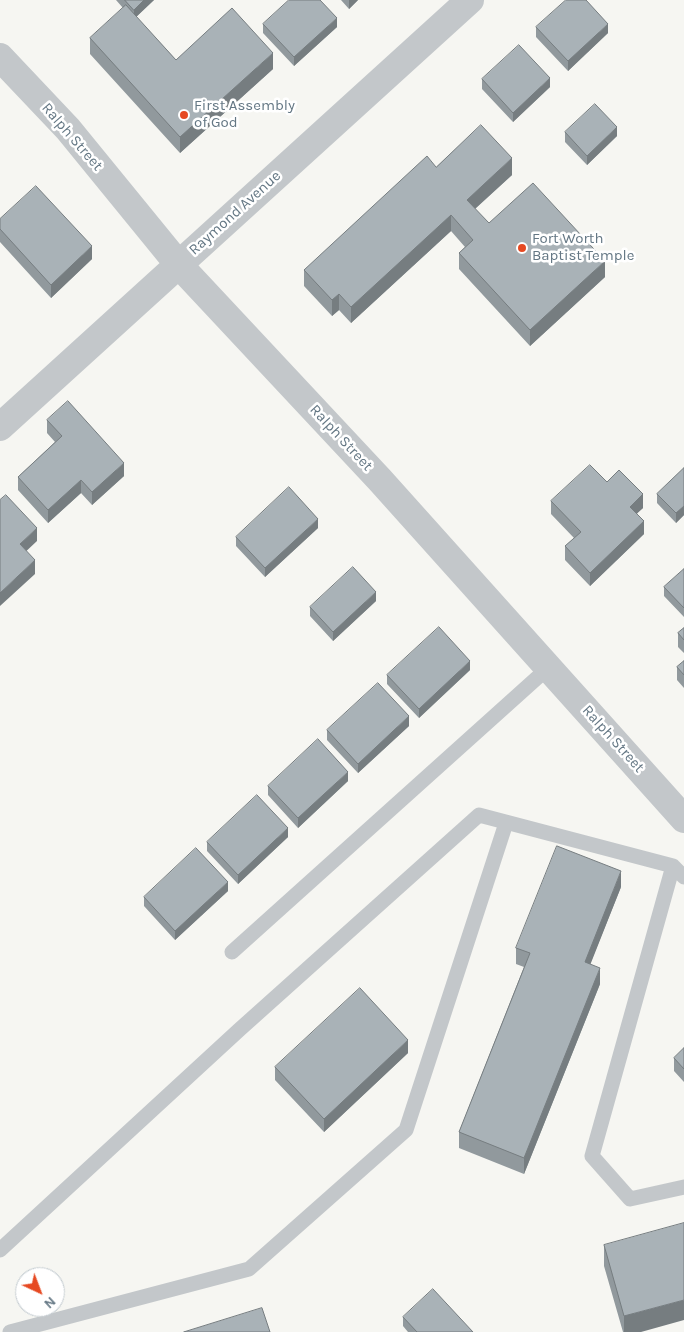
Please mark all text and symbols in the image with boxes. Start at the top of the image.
place label: First Assembly of God [194,97,295,132]
street label: Ralph Street [38,99,106,175]
marker: First Assembly of God [178,109,190,121]
street label: Raymond Avenue [185,167,285,259]
place label: Fort Worth Baptist Temple [532,230,634,265]
marker: Fort Worth Baptist Temple [516,242,528,254]
street label: Ralph Street [306,401,376,475]
street label: Ralph Street [578,702,648,776]
north arrow [15,1267,65,1317]
text: N [40,1293,59,1312]

